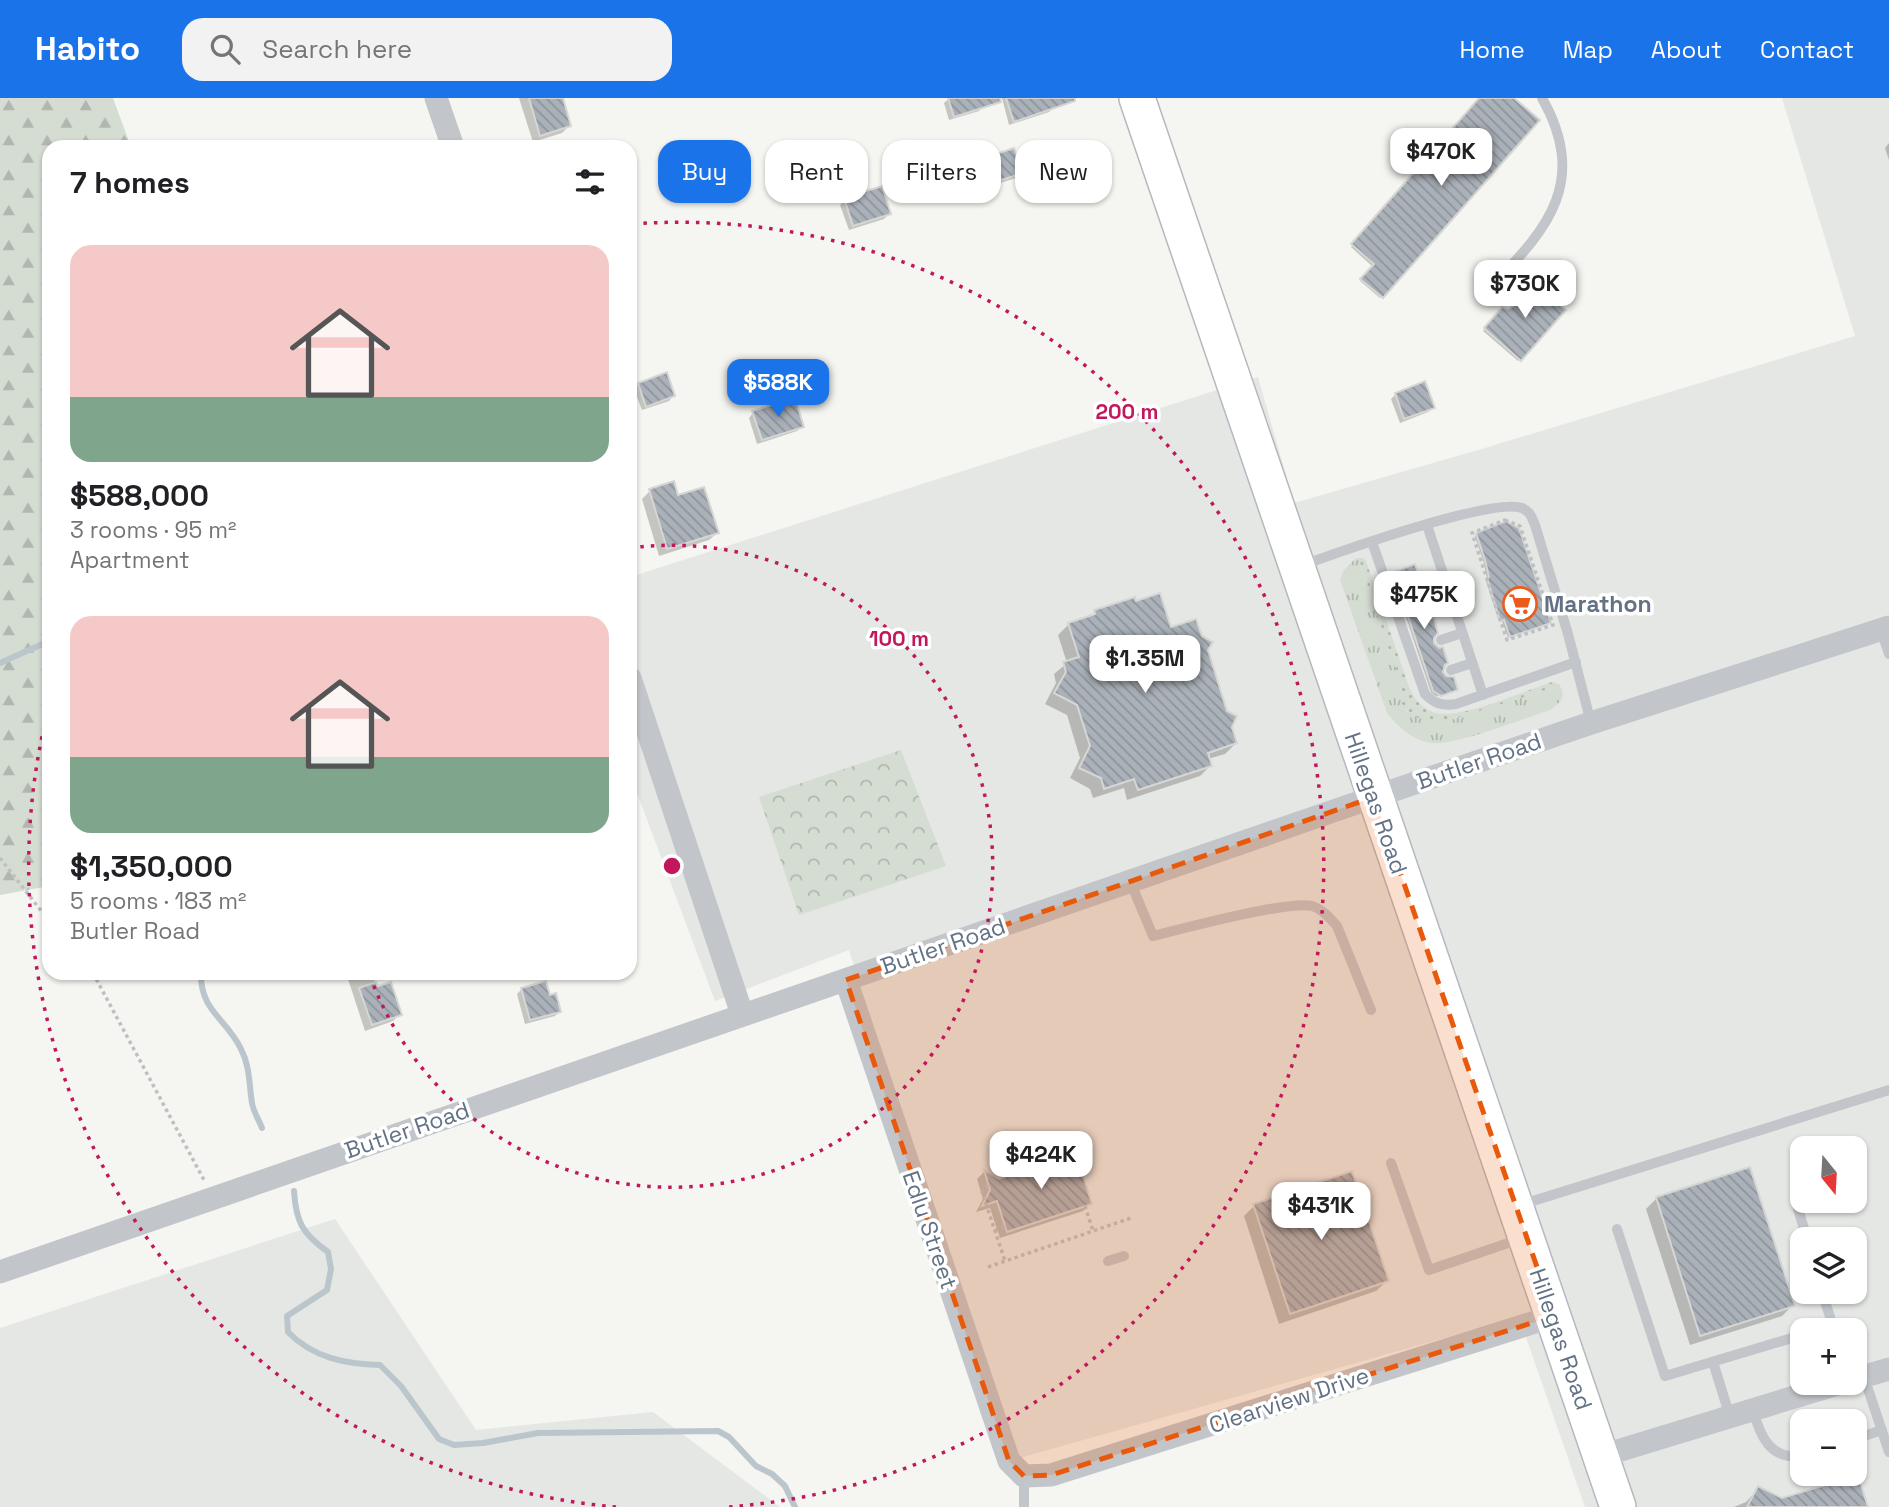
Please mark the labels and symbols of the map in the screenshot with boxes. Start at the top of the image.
pin: $470K [1392,129,1490,188]
pin: $730K [1476,260,1574,320]
pin: $588K [729,360,827,419]
text: 200 m [1096,398,1158,425]
pin: $475K [1375,572,1473,631]
supermarket icon: Marathon [1501,585,1539,623]
place label: Marathon [1544,589,1652,619]
text: 100 m [869,625,929,652]
pin: $1.35M [1088,636,1202,695]
street label: Butler Road [1413,726,1545,796]
street label: Hillegas Road [1338,728,1414,878]
centre of rings [660,854,684,878]
street label: Butler Road [877,911,1009,981]
street label: Butler Road [341,1095,473,1165]
pin: $424K [992,1132,1090,1191]
north arrow [1790,1136,1867,1213]
street label: Edlu Street [896,1167,964,1293]
pin: $431K [1272,1182,1370,1242]
street label: Hillegas Road [1523,1264,1599,1414]
street label: Clearview Drive [1205,1360,1373,1440]

